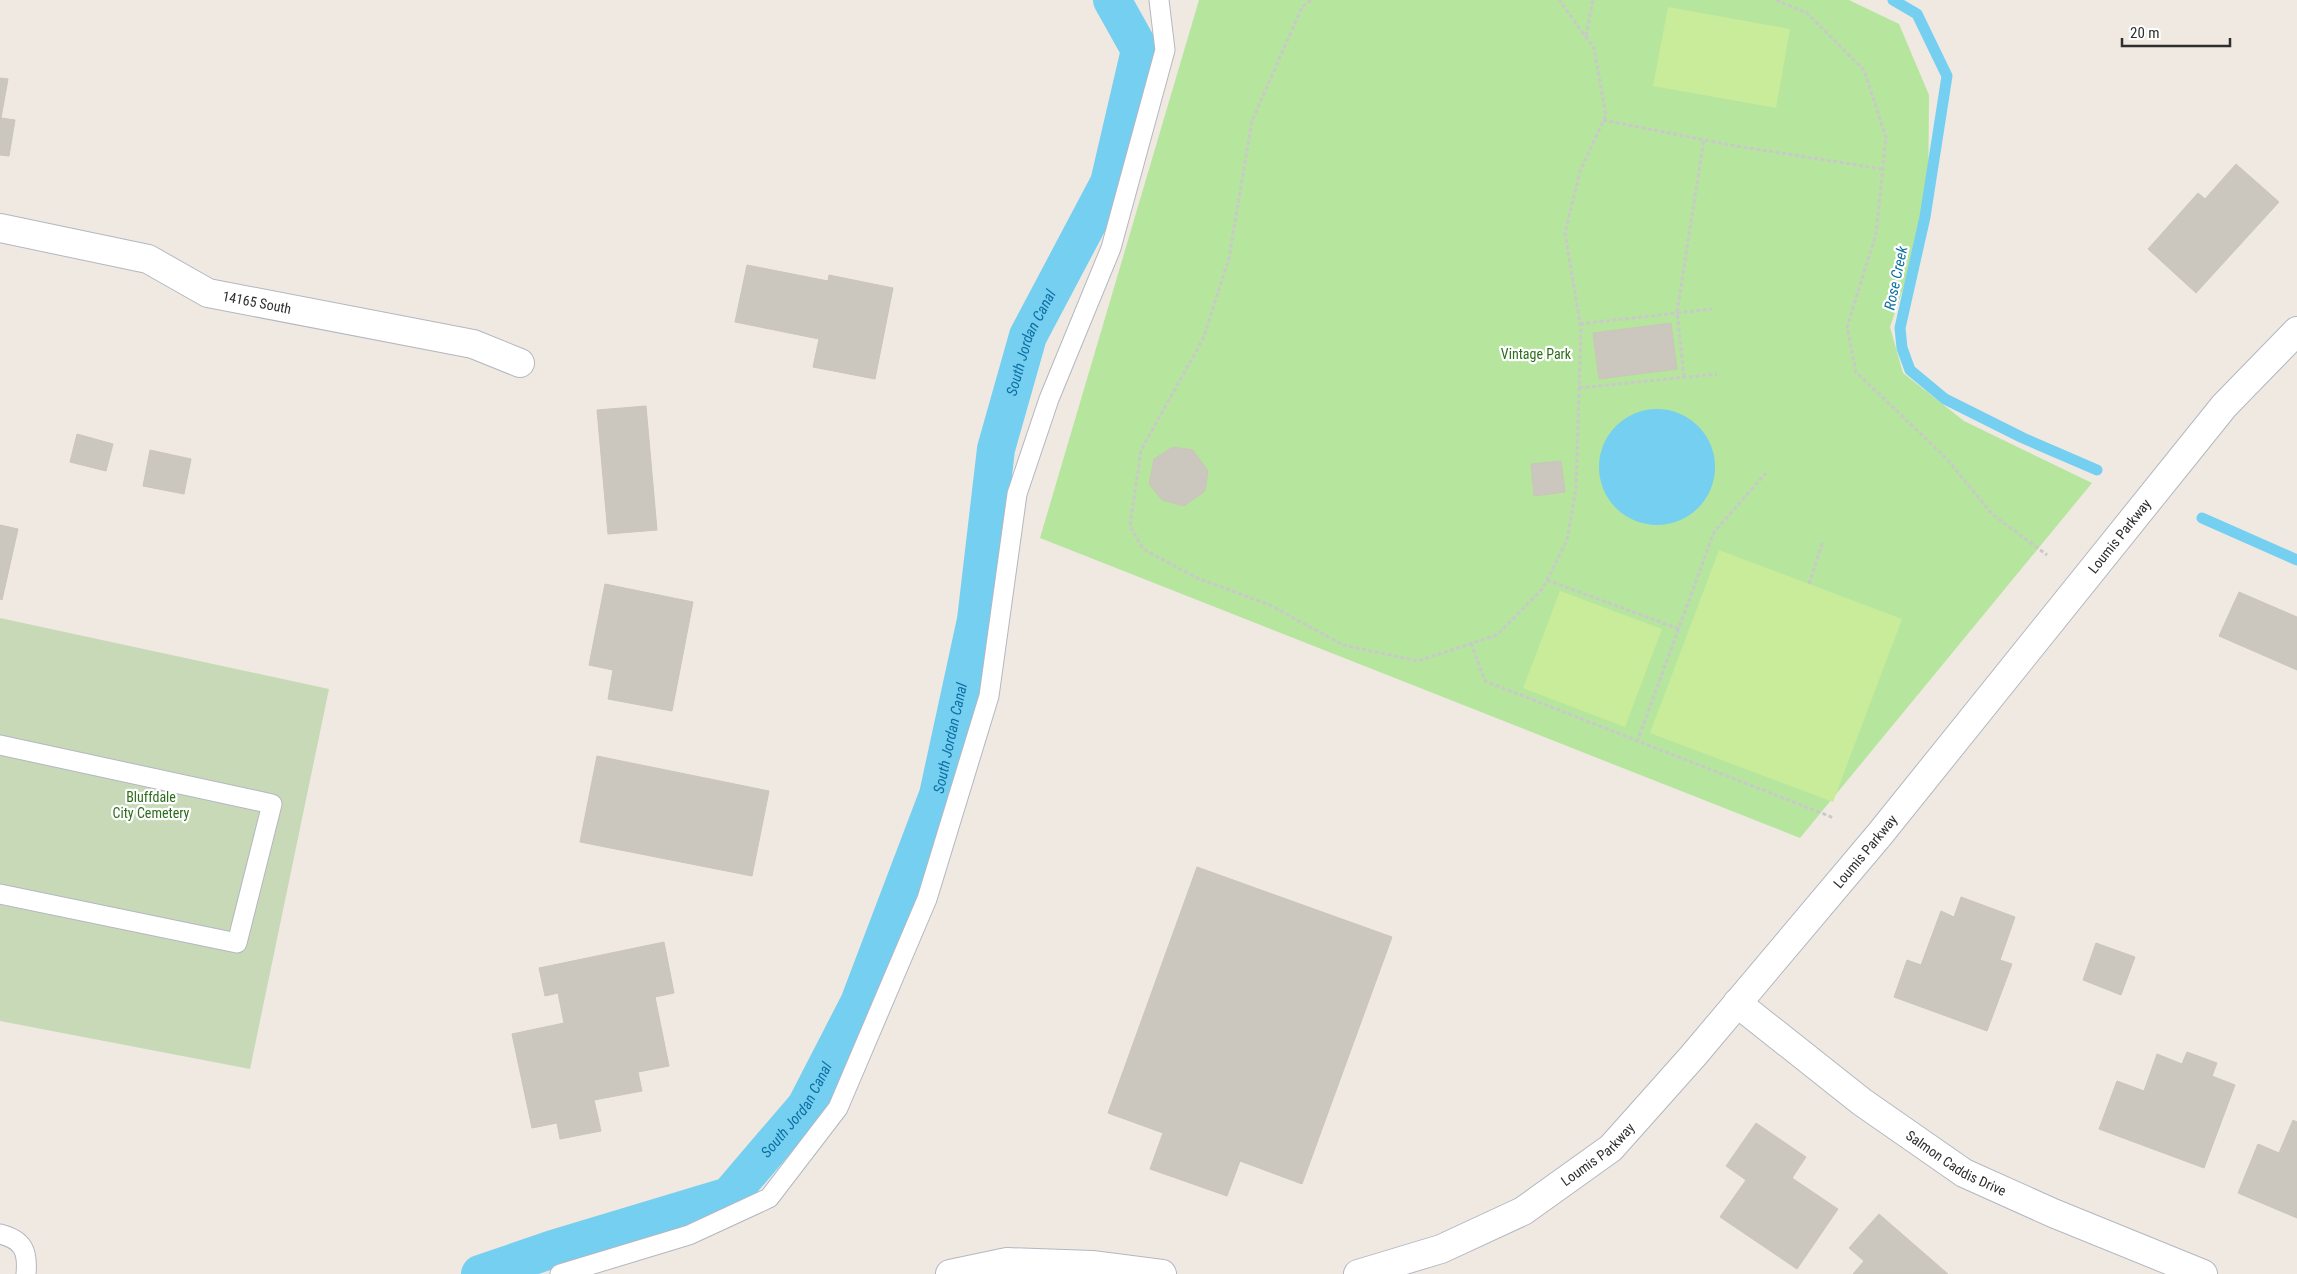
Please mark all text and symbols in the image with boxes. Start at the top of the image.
scale bar [2122,15,2230,47]
text: 20 m [2130,24,2160,42]
water label: Rose Creek [1880,244,1912,311]
water label: South Jordan Canal [1003,286,1060,398]
street label: 14165 South [221,288,293,317]
park label: Vintage Park [1501,346,1572,362]
street label: Loumis Parkway [2085,496,2154,576]
water label: South Jordan Canal [930,681,971,795]
park label: Bluffdale City Cemetery [113,789,190,821]
street label: Loumis Parkway [1830,811,1900,891]
water label: South Jordan Canal [757,1059,836,1161]
street label: Loumis Parkway [1558,1119,1638,1189]
street label: Salmon Caddis Drive [1903,1127,2009,1199]

